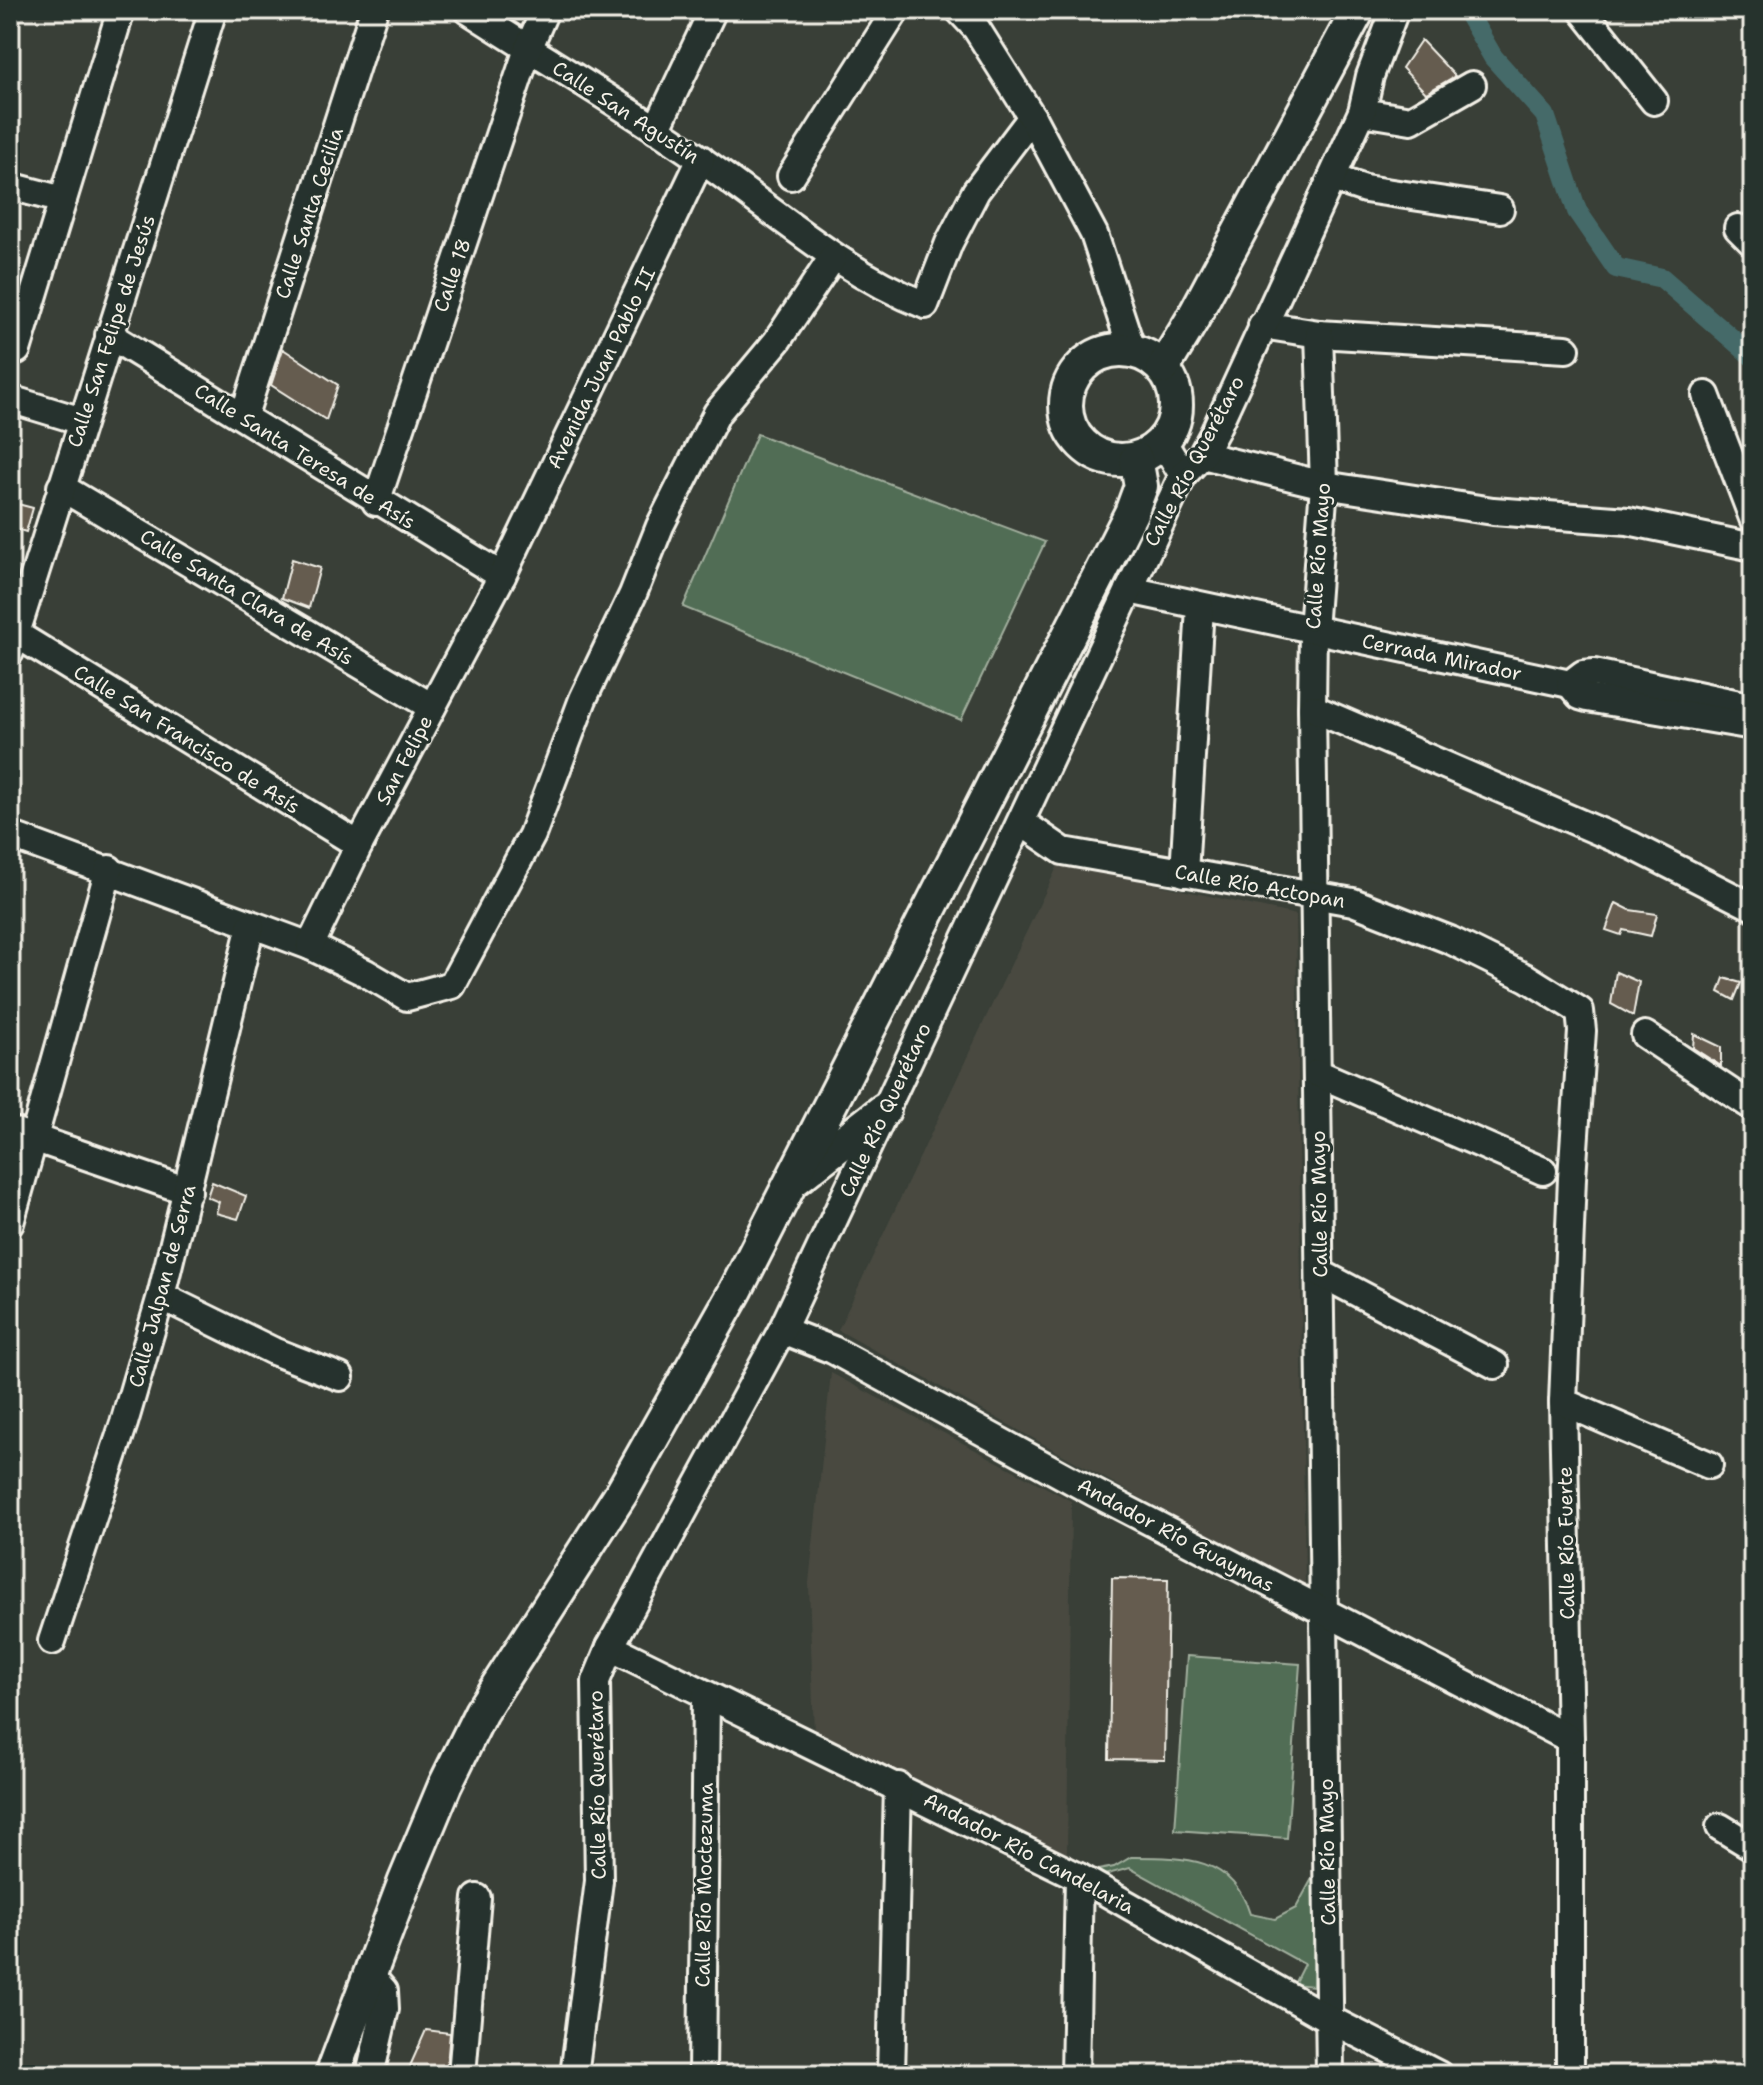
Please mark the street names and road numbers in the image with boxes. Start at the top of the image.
street label: Calle San Agustín [548,55,704,169]
street label: Calle Santa Cecilia [269,123,349,302]
street label: Calle San Felipe de Jesús [61,211,161,451]
street label: Calle 18 [427,235,477,315]
street label: Avenida Juan Pablo II [541,263,661,473]
street label: Calle Río Querétaro [1138,371,1250,551]
street label: Calle Santa Teresa de Asís [190,377,420,535]
street label: Calle Río Mayo [1300,482,1336,630]
street label: Calle Santa Clara de Asís [136,523,358,671]
street label: Cerrada Mirador [1360,627,1524,687]
street label: Calle San Francisco de Asís [69,658,305,820]
street label: San Felipe [370,711,438,809]
street label: Calle Río Actopan [1173,858,1347,914]
street label: Calle Río Querétaro [833,1019,937,1201]
street label: Calle Río Mayo [1305,1130,1333,1278]
street label: Calle Jalpan de Serra [122,1181,202,1390]
street label: Calle Río Fuerte [1552,1466,1580,1620]
street label: Andador Río Guaymas [1073,1472,1279,1598]
street label: Calle Río Querétaro [582,1690,612,1880]
street label: Calle Río Mayo [1313,1778,1341,1926]
street label: Calle Río Moctezuma [689,1782,719,1988]
street label: Andador Río Candelaria [919,1786,1139,1920]

